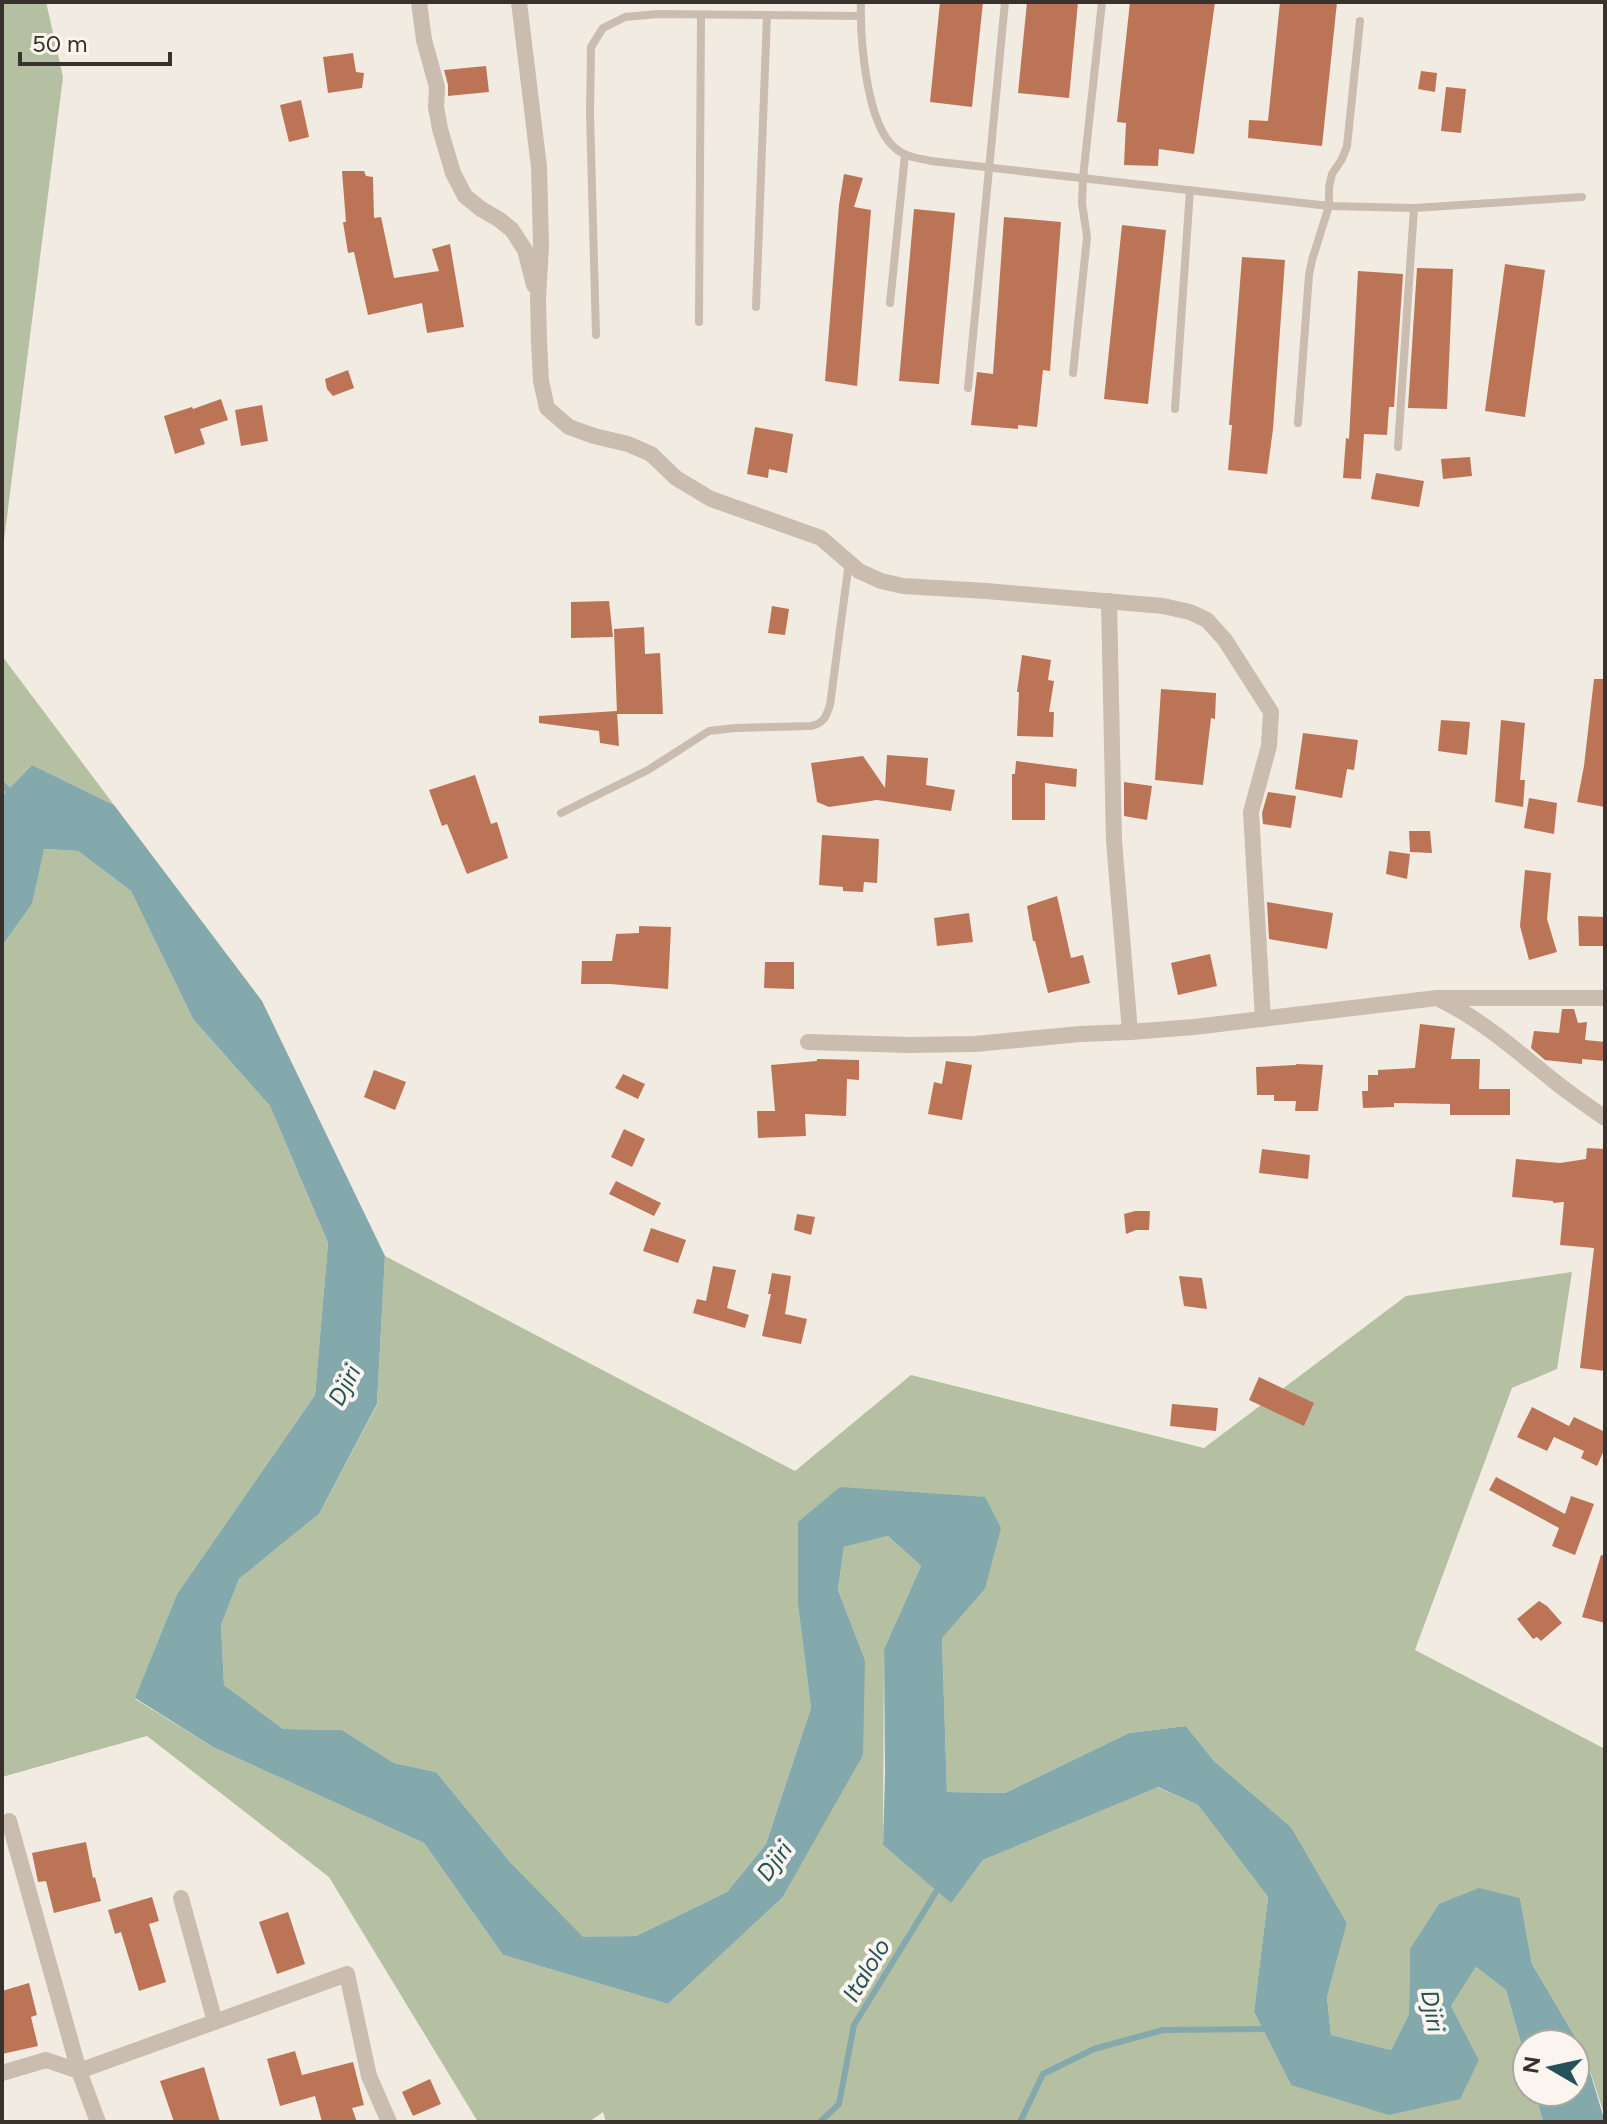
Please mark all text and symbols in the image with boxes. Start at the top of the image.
scale bar [20,16,170,66]
text: 50 m [32,29,88,58]
water label: Djiri [321,1359,367,1410]
water label: Djiri [750,1835,798,1886]
water label: Italolo [836,1933,896,2007]
water label: Djiri [1415,1988,1451,2035]
north arrow [1511,2028,1591,2108]
text: N [1517,2054,1546,2075]

